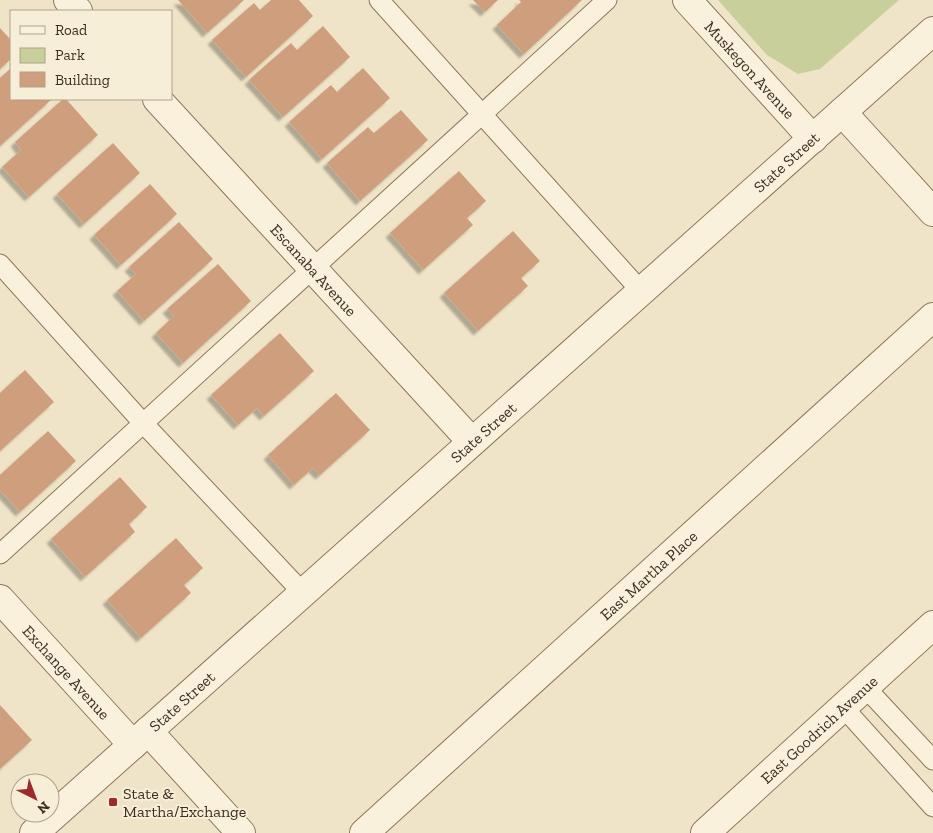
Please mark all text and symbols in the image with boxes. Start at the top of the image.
legend [10,10,172,100]
street label: Muskegon Avenue [701,17,799,123]
text: Road [55,21,88,39]
text: Park [55,46,85,64]
text: Building [55,71,110,89]
street label: State Street [750,128,823,197]
street label: Escanaba Avenue [266,220,361,320]
street label: State Street [447,398,520,467]
street label: East Martha Place [596,527,701,624]
street label: Exchange Avenue [19,621,114,724]
street label: State Street [145,667,219,736]
street label: East Goodrich Avenue [757,672,881,788]
north arrow [10,773,60,823]
place label: State & Martha/Exchange [123,784,246,821]
marker: State & Martha/Exchange [107,796,119,808]
text: N [33,797,53,817]

